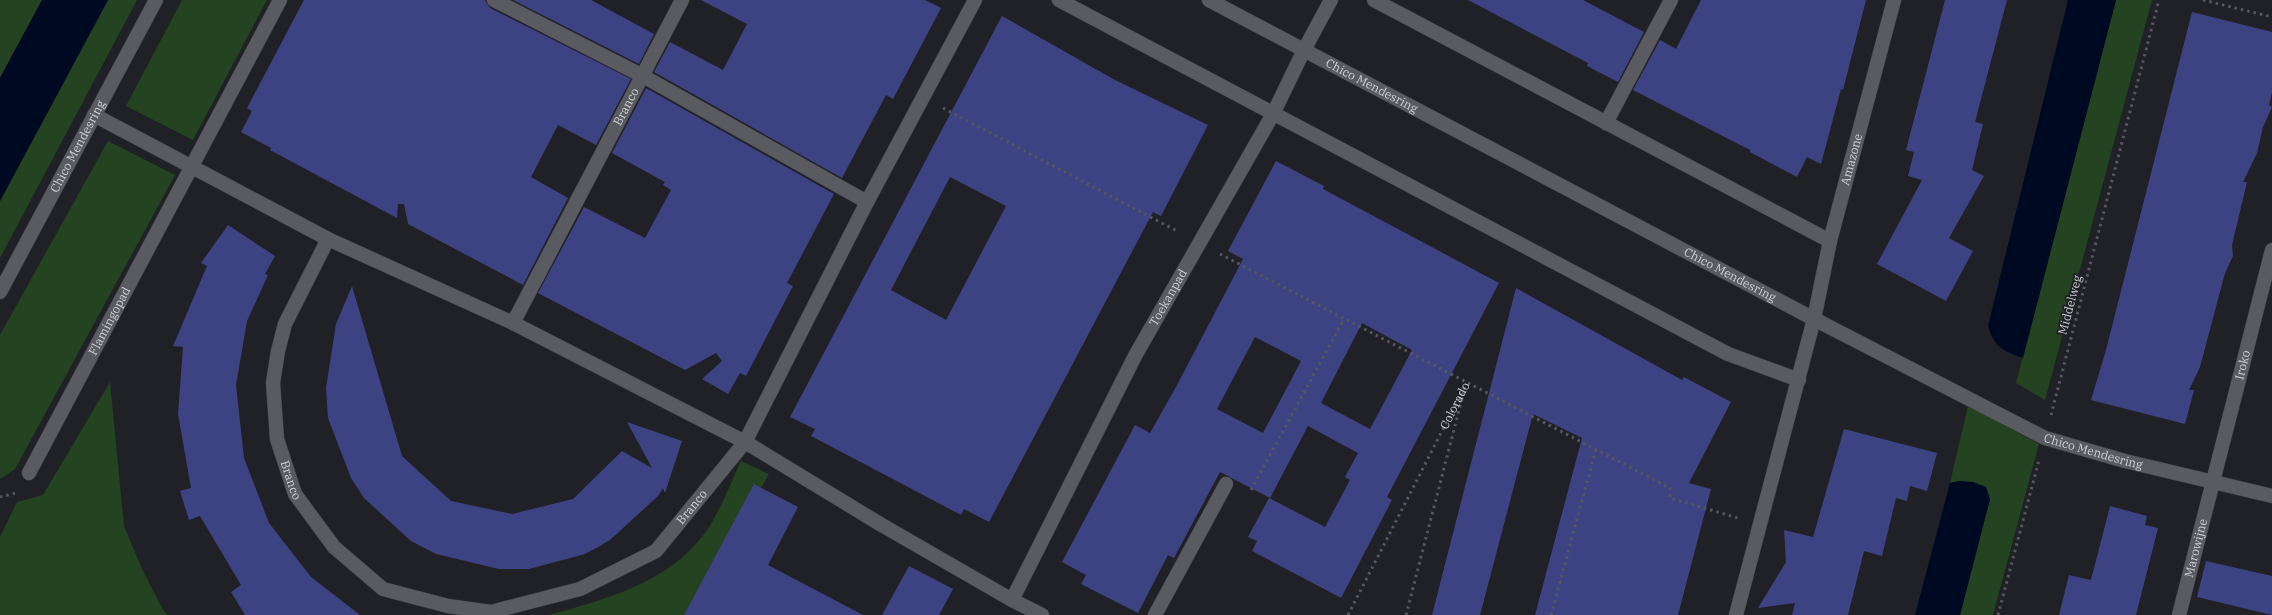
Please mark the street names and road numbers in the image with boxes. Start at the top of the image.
street label: Chico Mendesring [1323,55,1421,116]
street label: Branco [610,85,642,128]
street label: Chico Mendesring [47,97,108,195]
street label: Amazone [1837,132,1865,187]
street label: Chico Mendesring [1682,244,1779,305]
street label: Toekanpad [1146,266,1190,329]
street label: Middelweg [2054,273,2085,336]
street label: Flamingopad [85,284,133,358]
street label: Iroko [2231,348,2253,381]
street label: Colorado [1436,379,1473,432]
street label: Chico Mendesring [2042,430,2145,472]
street label: Branco [278,458,305,503]
street label: Branco [673,486,710,527]
street label: Marowijne [2181,517,2210,579]

